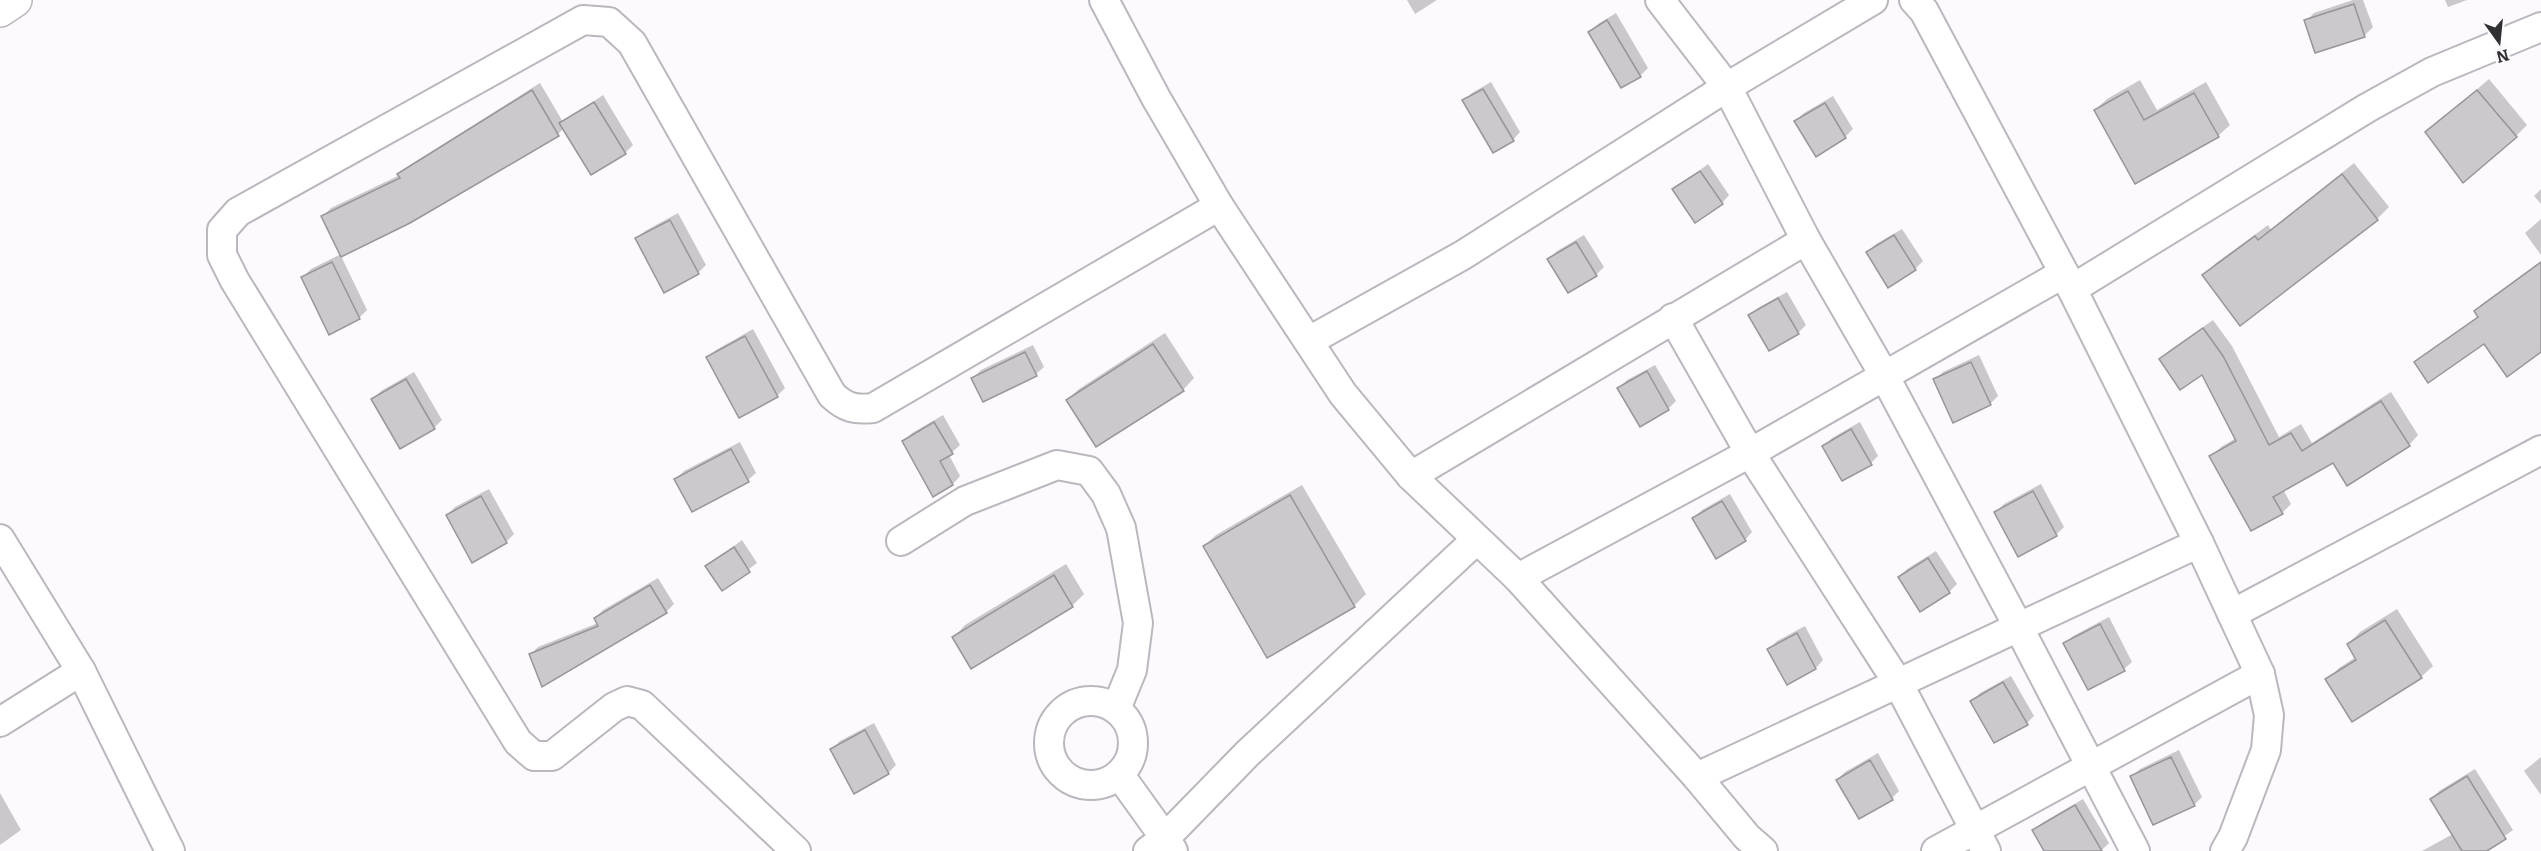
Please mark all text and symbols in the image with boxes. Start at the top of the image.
north arrow [2469,12,2529,72]
text: N [2494,45,2511,67]

